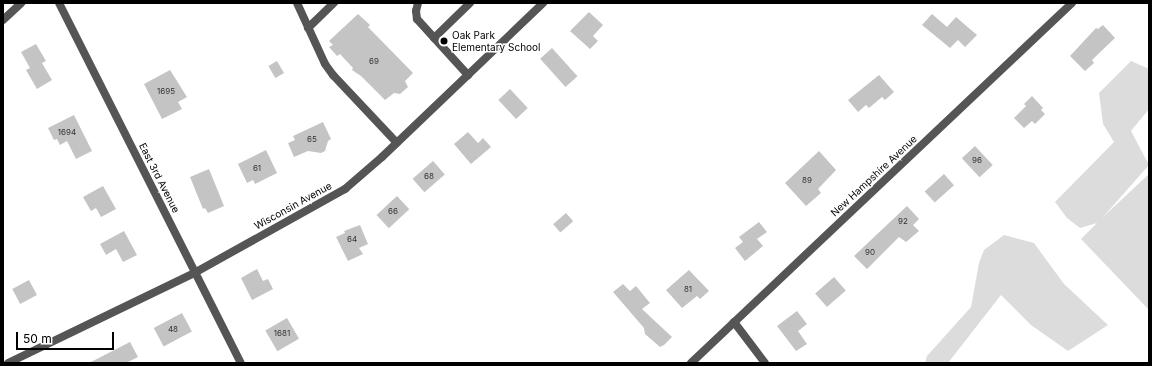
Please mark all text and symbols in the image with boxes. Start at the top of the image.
place label: Oak Park Elementary School [452,29,541,52]
marker: Oak Park Elementary School [439,36,449,46]
house number: 69 [369,57,379,67]
house number: 1695 [157,87,175,97]
house number: 1694 [58,128,76,138]
street label: New Hampshire Avenue [829,133,919,219]
house number: 65 [307,135,317,145]
street label: East 3rd Avenue [136,141,182,215]
house number: 96 [972,156,982,166]
house number: 61 [253,164,261,174]
house number: 68 [424,172,434,182]
house number: 89 [802,176,812,186]
street label: Wisconsin Avenue [252,180,334,232]
house number: 66 [388,207,398,217]
house number: 92 [898,217,908,227]
house number: 64 [347,235,357,245]
house number: 90 [865,248,875,258]
house number: 81 [684,285,692,295]
scale bar [18,324,116,350]
house number: 48 [168,325,178,335]
house number: 1681 [274,329,290,339]
text: 50 m [23,331,52,346]

